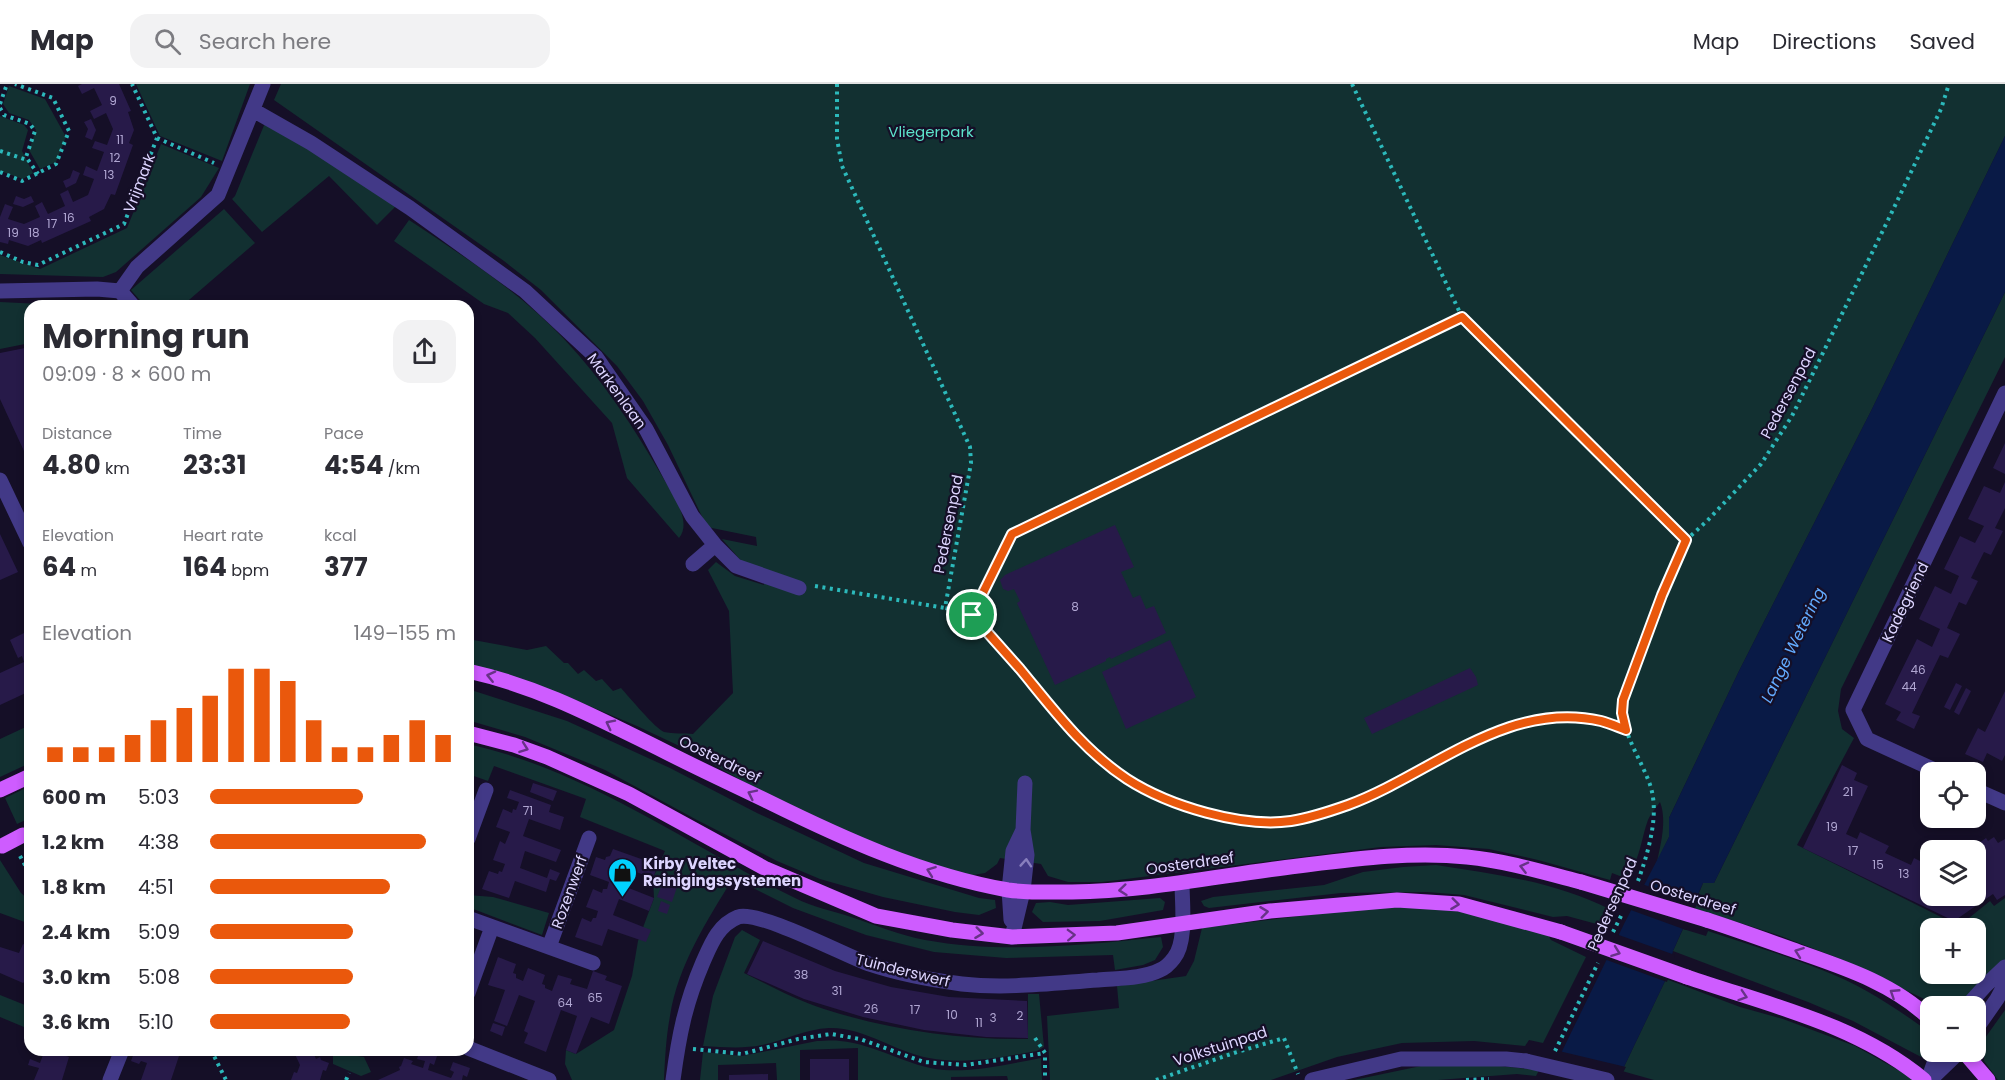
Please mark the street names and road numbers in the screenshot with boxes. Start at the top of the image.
street label: Vrijmark [118,150,160,216]
street label: Pedersenpad [1755,344,1821,442]
street label: Markenlaan [582,349,652,433]
street label: Pedersenpad [928,473,968,575]
street label: Kadegriend [1876,558,1934,646]
street label: Oosterdreef [675,730,765,788]
street label: Oosterdreef [1145,846,1236,880]
street label: Rozenwerf [546,852,592,932]
street label: Pedersenpad [1582,854,1642,954]
street label: Oosterdreef [1647,874,1739,920]
street label: Tuinderswerf [854,948,952,992]
street label: Volkstuinpad [1170,1021,1270,1071]

